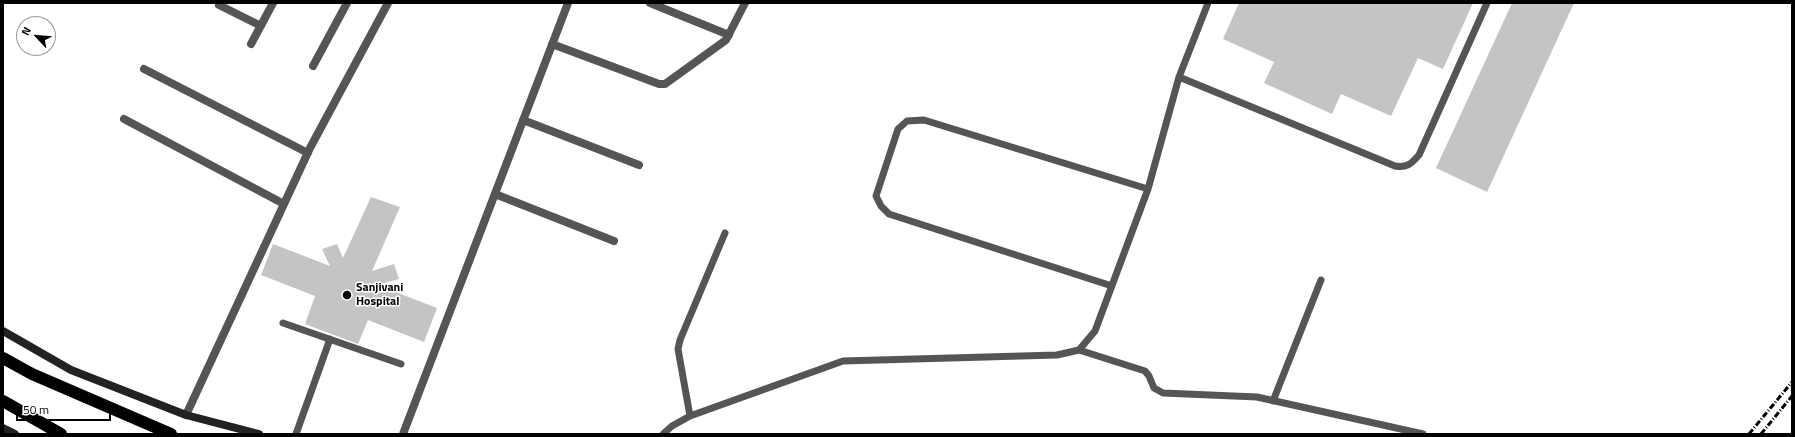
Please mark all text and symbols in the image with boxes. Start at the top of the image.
north arrow [16,16,56,56]
text: N [17,24,35,38]
place label: Sanjivani Hospital [356,281,403,309]
marker: Sanjivani Hospital [341,289,353,301]
scale bar [18,395,113,421]
text: 50 m [23,400,49,419]

